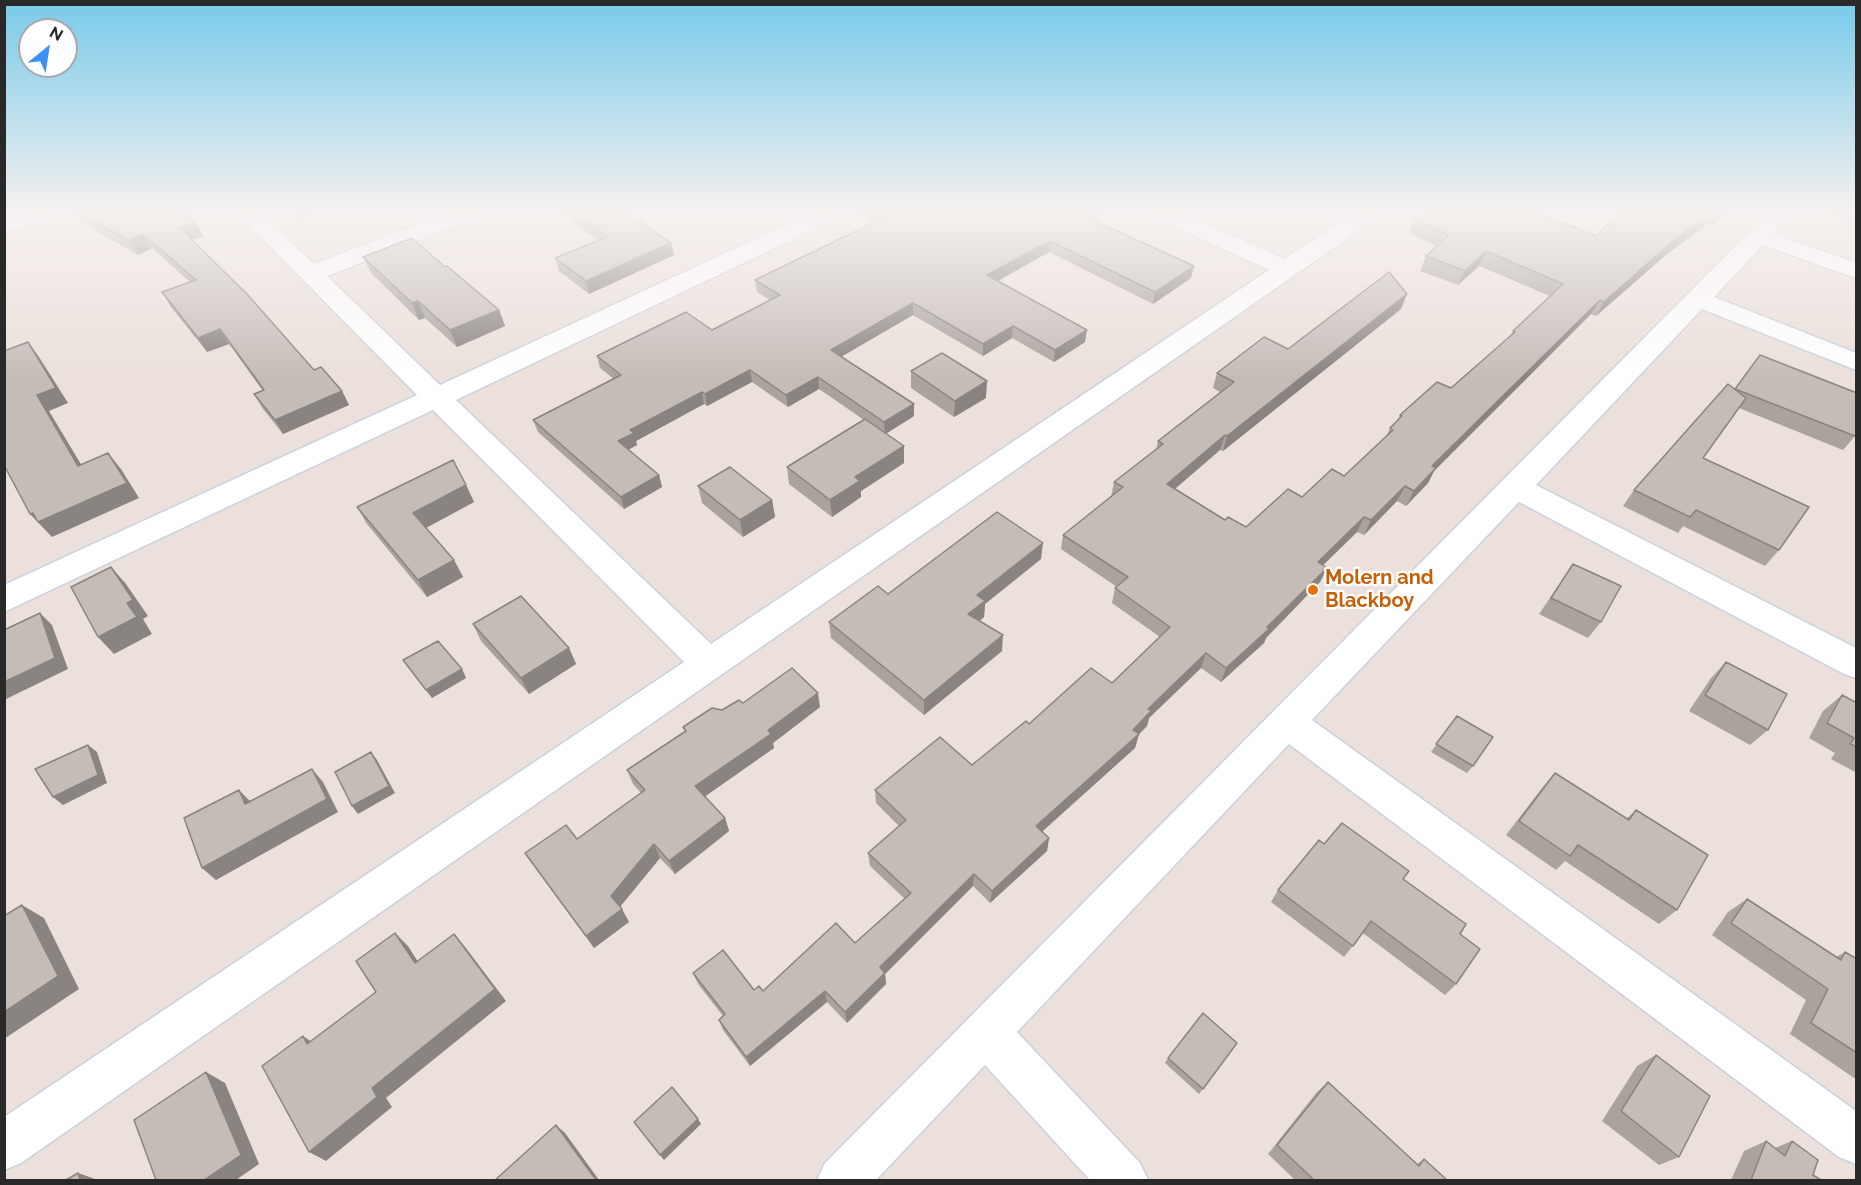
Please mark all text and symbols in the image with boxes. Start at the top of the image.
north arrow [18,18,78,78]
text: N [46,22,66,45]
place label: Molern and Blackboy [1325,566,1434,613]
marker: Molern and Blackboy [1306,583,1320,597]

